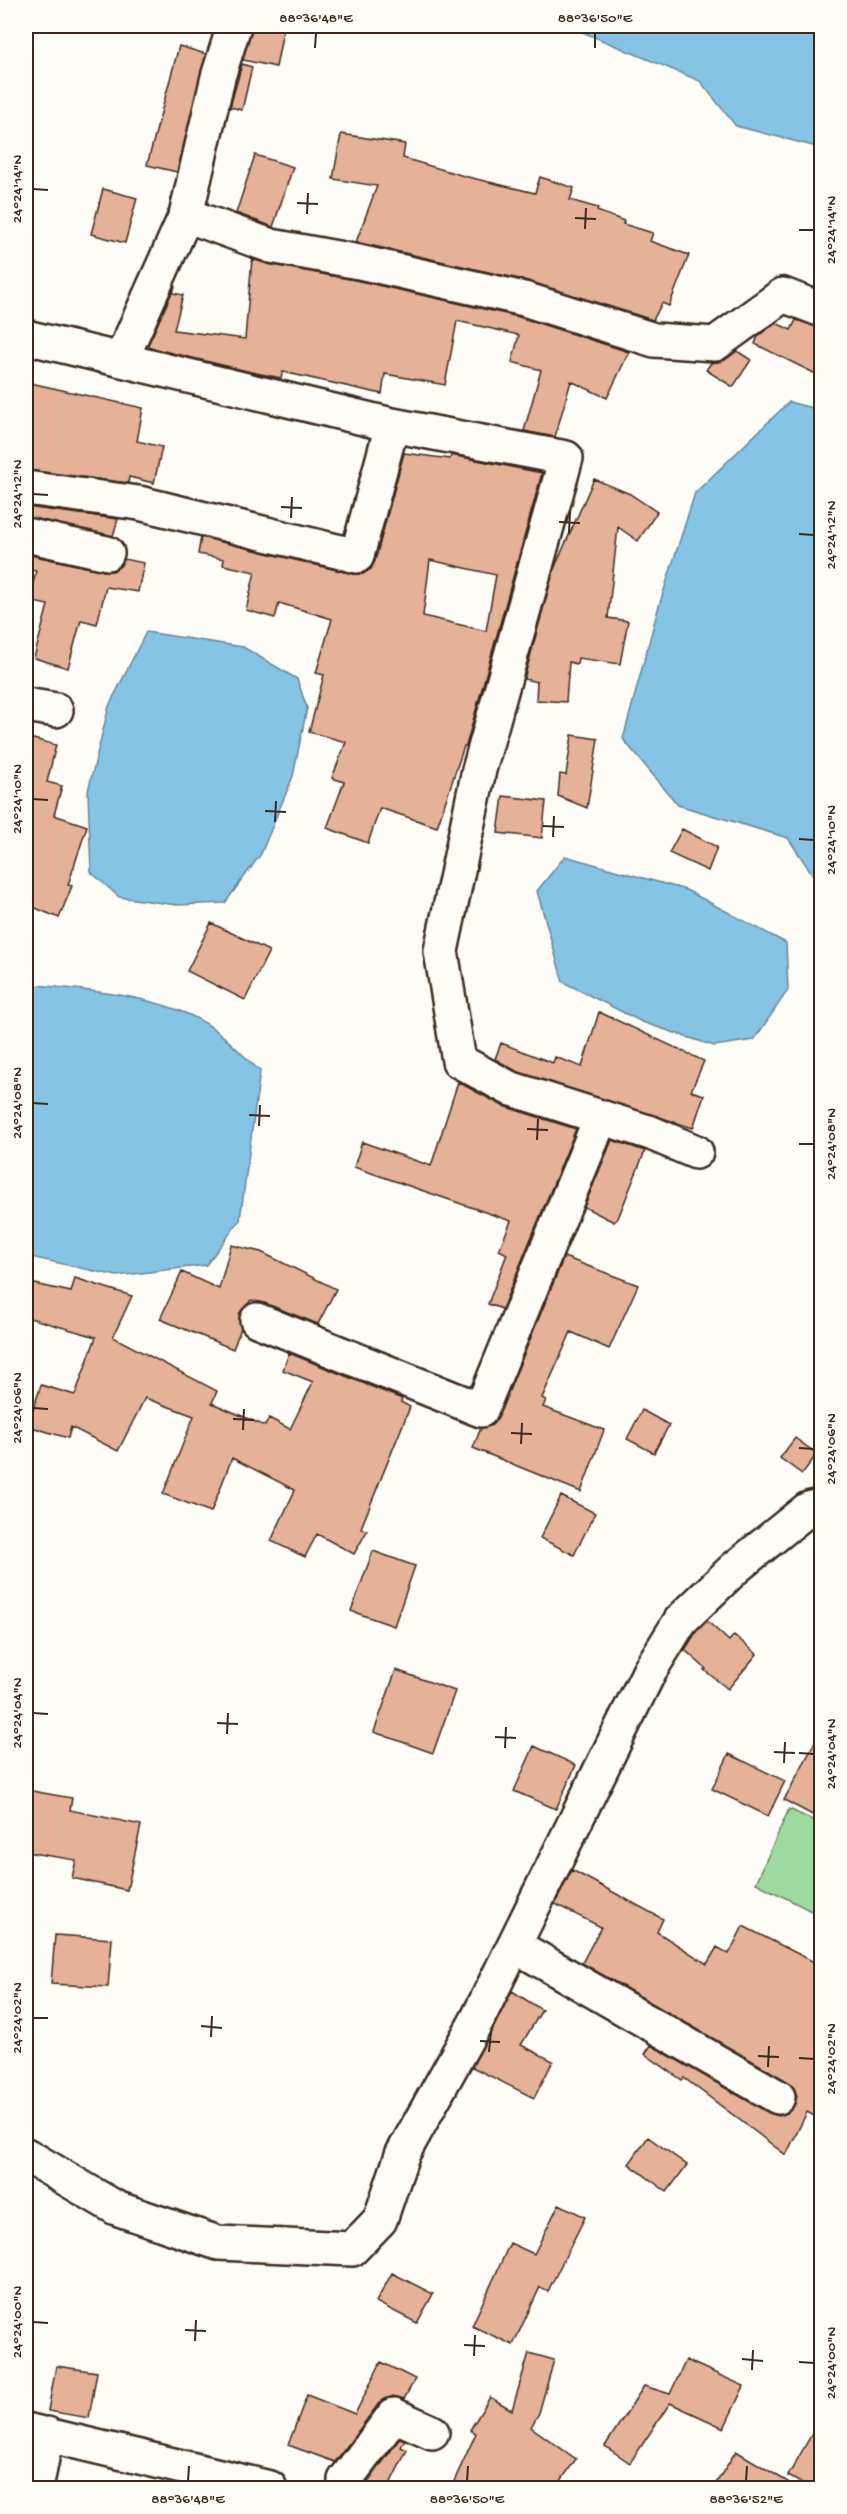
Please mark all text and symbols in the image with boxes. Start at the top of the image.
text: 88°36'48"E [279,10,353,28]
text: 88°36'50"E [558,10,633,28]
text: 24°24'14"N [9,154,27,223]
text: 24°24'14"N [823,195,841,264]
text: 24°24'12"N [9,459,27,528]
text: 24°24'12"N [823,500,841,569]
text: 24°24'10"N [9,764,27,834]
text: 24°24'10"N [823,805,841,875]
text: 24°24'08"N [9,1067,27,1139]
text: 24°24'08"N [823,1108,841,1180]
text: 24°24'06"N [9,1372,27,1444]
text: 24°24'06"N [823,1413,841,1485]
text: 24°24'04"N [9,1677,27,1749]
text: 24°24'04"N [823,1718,841,1790]
text: 24°24'02"N [9,1982,27,2054]
text: 24°24'02"N [823,2023,841,2095]
text: 24°24'00"N [9,2286,27,2358]
text: 24°24'00"N [823,2327,841,2399]
text: 88°36'48"E [151,2491,225,2509]
text: 88°36'50"E [430,2491,505,2509]
text: 88°36'52"E [709,2491,783,2509]

